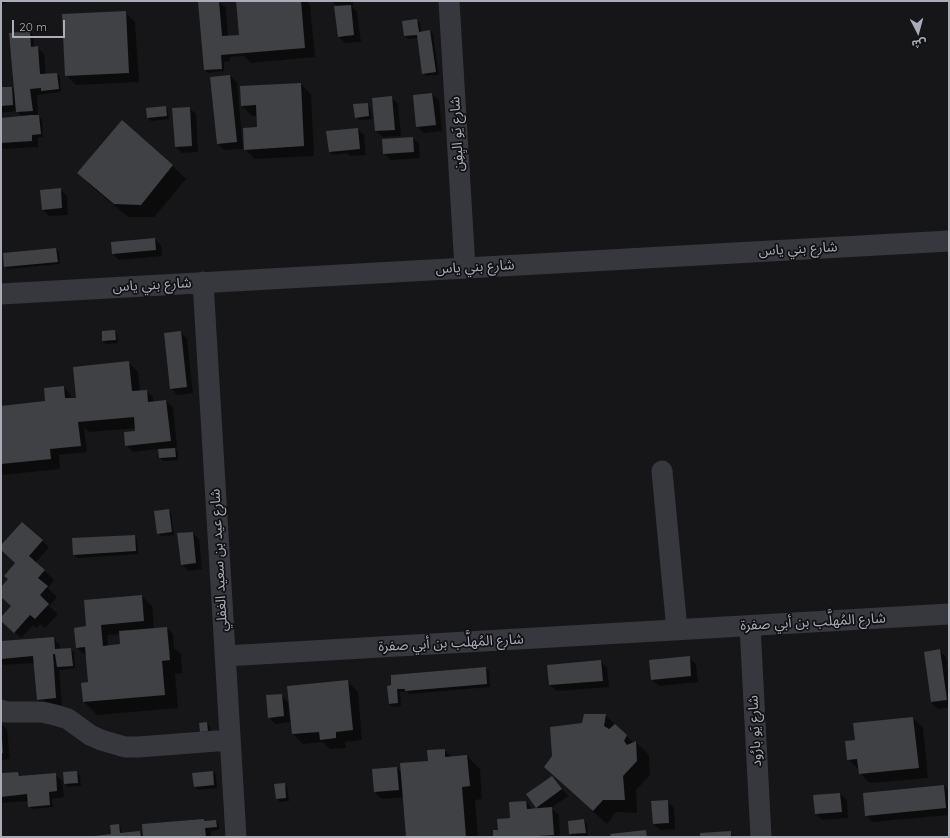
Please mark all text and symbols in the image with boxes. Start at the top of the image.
scale bar [14,12,67,38]
north arrow [898,12,938,52]
text: 20 m [19,19,47,34]
text: ش [911,36,927,52]
street label: شارع يَو اليِفِن [447,96,467,172]
street label: شارع بني ياس [758,239,838,259]
street label: شارع بني ياس [435,257,515,277]
street label: شارع بني ياس [112,275,192,295]
street label: شارع عيد بن سعيد الغفلي [207,488,231,632]
street label: شارع المُهلَّب بن أبي صفرة [740,610,886,634]
street label: شارع المُهلَّب بن أبي صفرة [378,631,524,655]
street label: شارع يَو بارُود [745,695,765,767]

